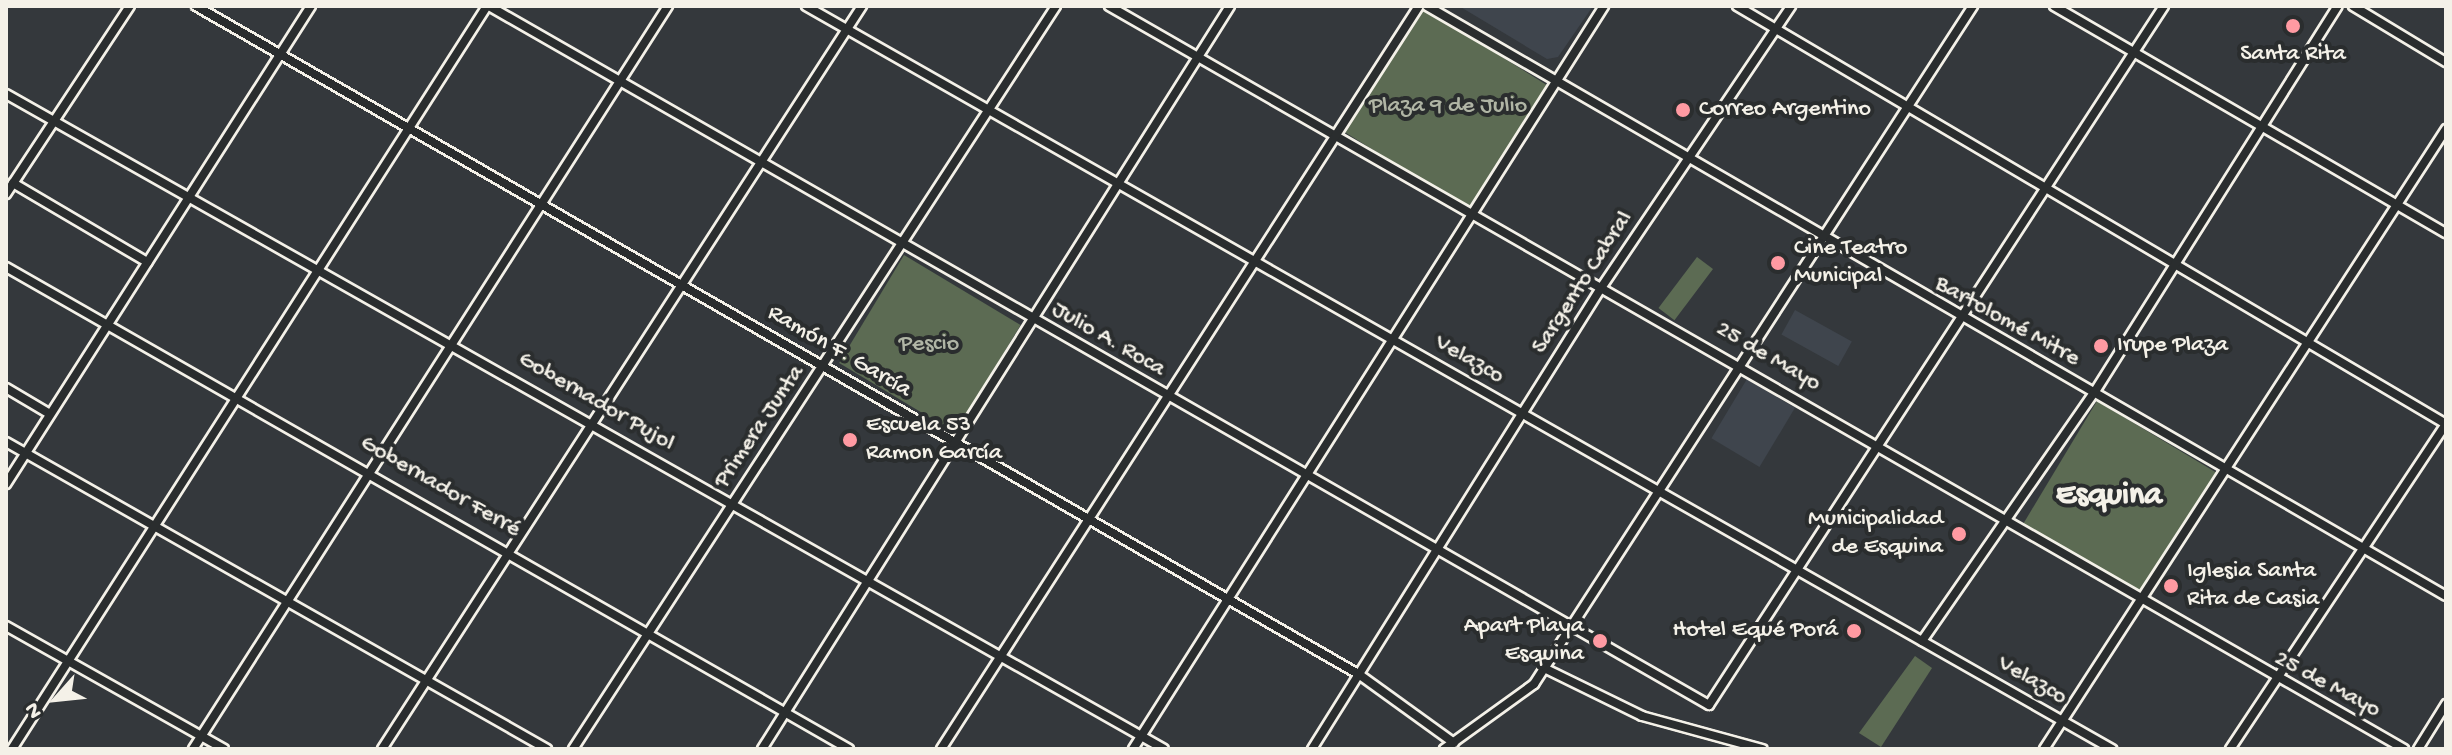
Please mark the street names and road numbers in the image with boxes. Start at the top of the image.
street label: Sargento Cabral [1526,206,1640,360]
street label: Bartolomé Mitre [1929,270,2085,374]
street label: Julio A. Roca [1046,296,1170,384]
street label: Ramón F. García [762,299,916,405]
street label: 25 de Mayo [1710,315,1826,399]
street label: Velazco [1429,329,1509,391]
street label: Gobernador Pujol [513,346,679,458]
street label: Primera Junta [708,360,812,494]
street label: Gobernador Ferré [355,429,525,545]
street label: 25 de Mayo [2269,645,2385,725]
street label: Velazco [1992,650,2072,712]

